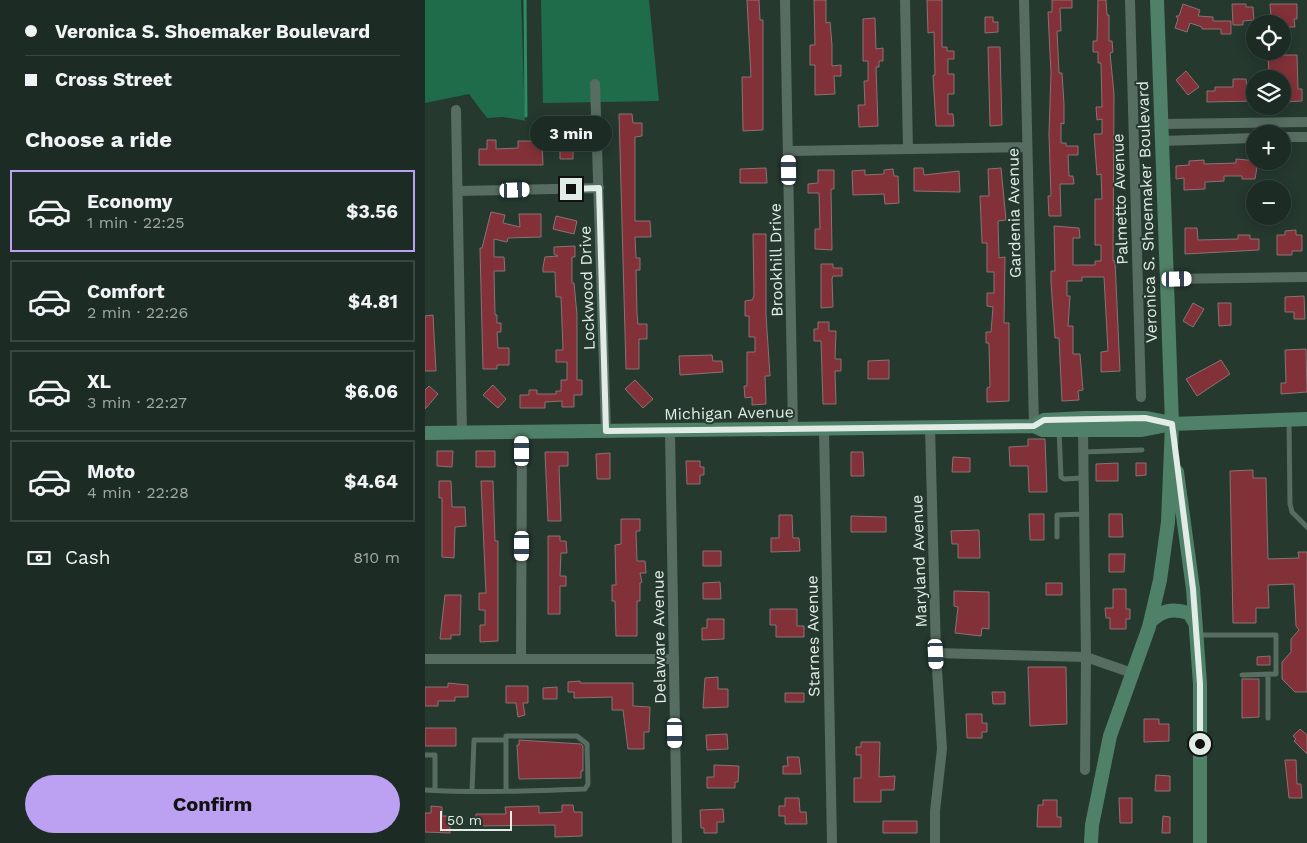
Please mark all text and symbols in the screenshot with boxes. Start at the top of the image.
map controls [1246,15,1291,225]
button: locate [1246,15,1291,60]
text: Veronica S. Shoemaker Boulevard [55,20,370,43]
text: Cross Street [55,68,172,91]
button: layers [1246,70,1291,115]
street label: Veronica S. Shoemaker Boulevard [1133,81,1161,343]
callout: 3 min [530,116,612,152]
text: 3 min [549,124,593,143]
button: + [1246,125,1291,170]
text: Choose a ride [25,127,172,152]
street label: Palmetto Avenue [1108,133,1132,265]
street label: Gardenia Avenue [1003,148,1025,278]
car [781,155,796,185]
route end [560,178,582,200]
button: − [1246,180,1291,225]
car [499,182,530,198]
icon: car [27,189,72,234]
text: Economy [87,190,172,213]
text: $3.56 [346,200,398,223]
street label: Brookhill Drive [766,203,786,317]
text: 1 min · 22:25 [87,213,185,232]
street label: Lockwood Drive [575,225,599,351]
car [1161,271,1192,287]
icon: car [27,279,72,324]
text: Comfort [87,280,165,303]
text: $4.81 [348,290,398,313]
text: 2 min · 22:26 [87,303,188,322]
icon: car [27,369,72,414]
text: XL [87,370,111,393]
text: $6.06 [345,380,398,403]
text: 3 min · 22:27 [87,393,187,412]
street label: Michigan Avenue [664,402,794,424]
car [514,436,529,466]
icon: car [27,459,72,504]
text: Moto [87,460,135,483]
text: $4.64 [344,470,398,493]
text: 4 min · 22:28 [87,483,189,502]
street label: Maryland Avenue [907,494,931,628]
car [514,531,529,561]
icon: cash [25,544,53,572]
text: Cash [65,546,111,569]
text: 810 m [353,548,400,567]
street label: Delaware Avenue [648,570,670,704]
street label: Starnes Avenue [802,575,824,697]
car [927,639,944,669]
car [667,718,682,748]
route start [1189,733,1211,755]
button: Confirm [25,775,400,833]
scale bar [440,808,513,831]
text: 50 m [447,812,482,828]

